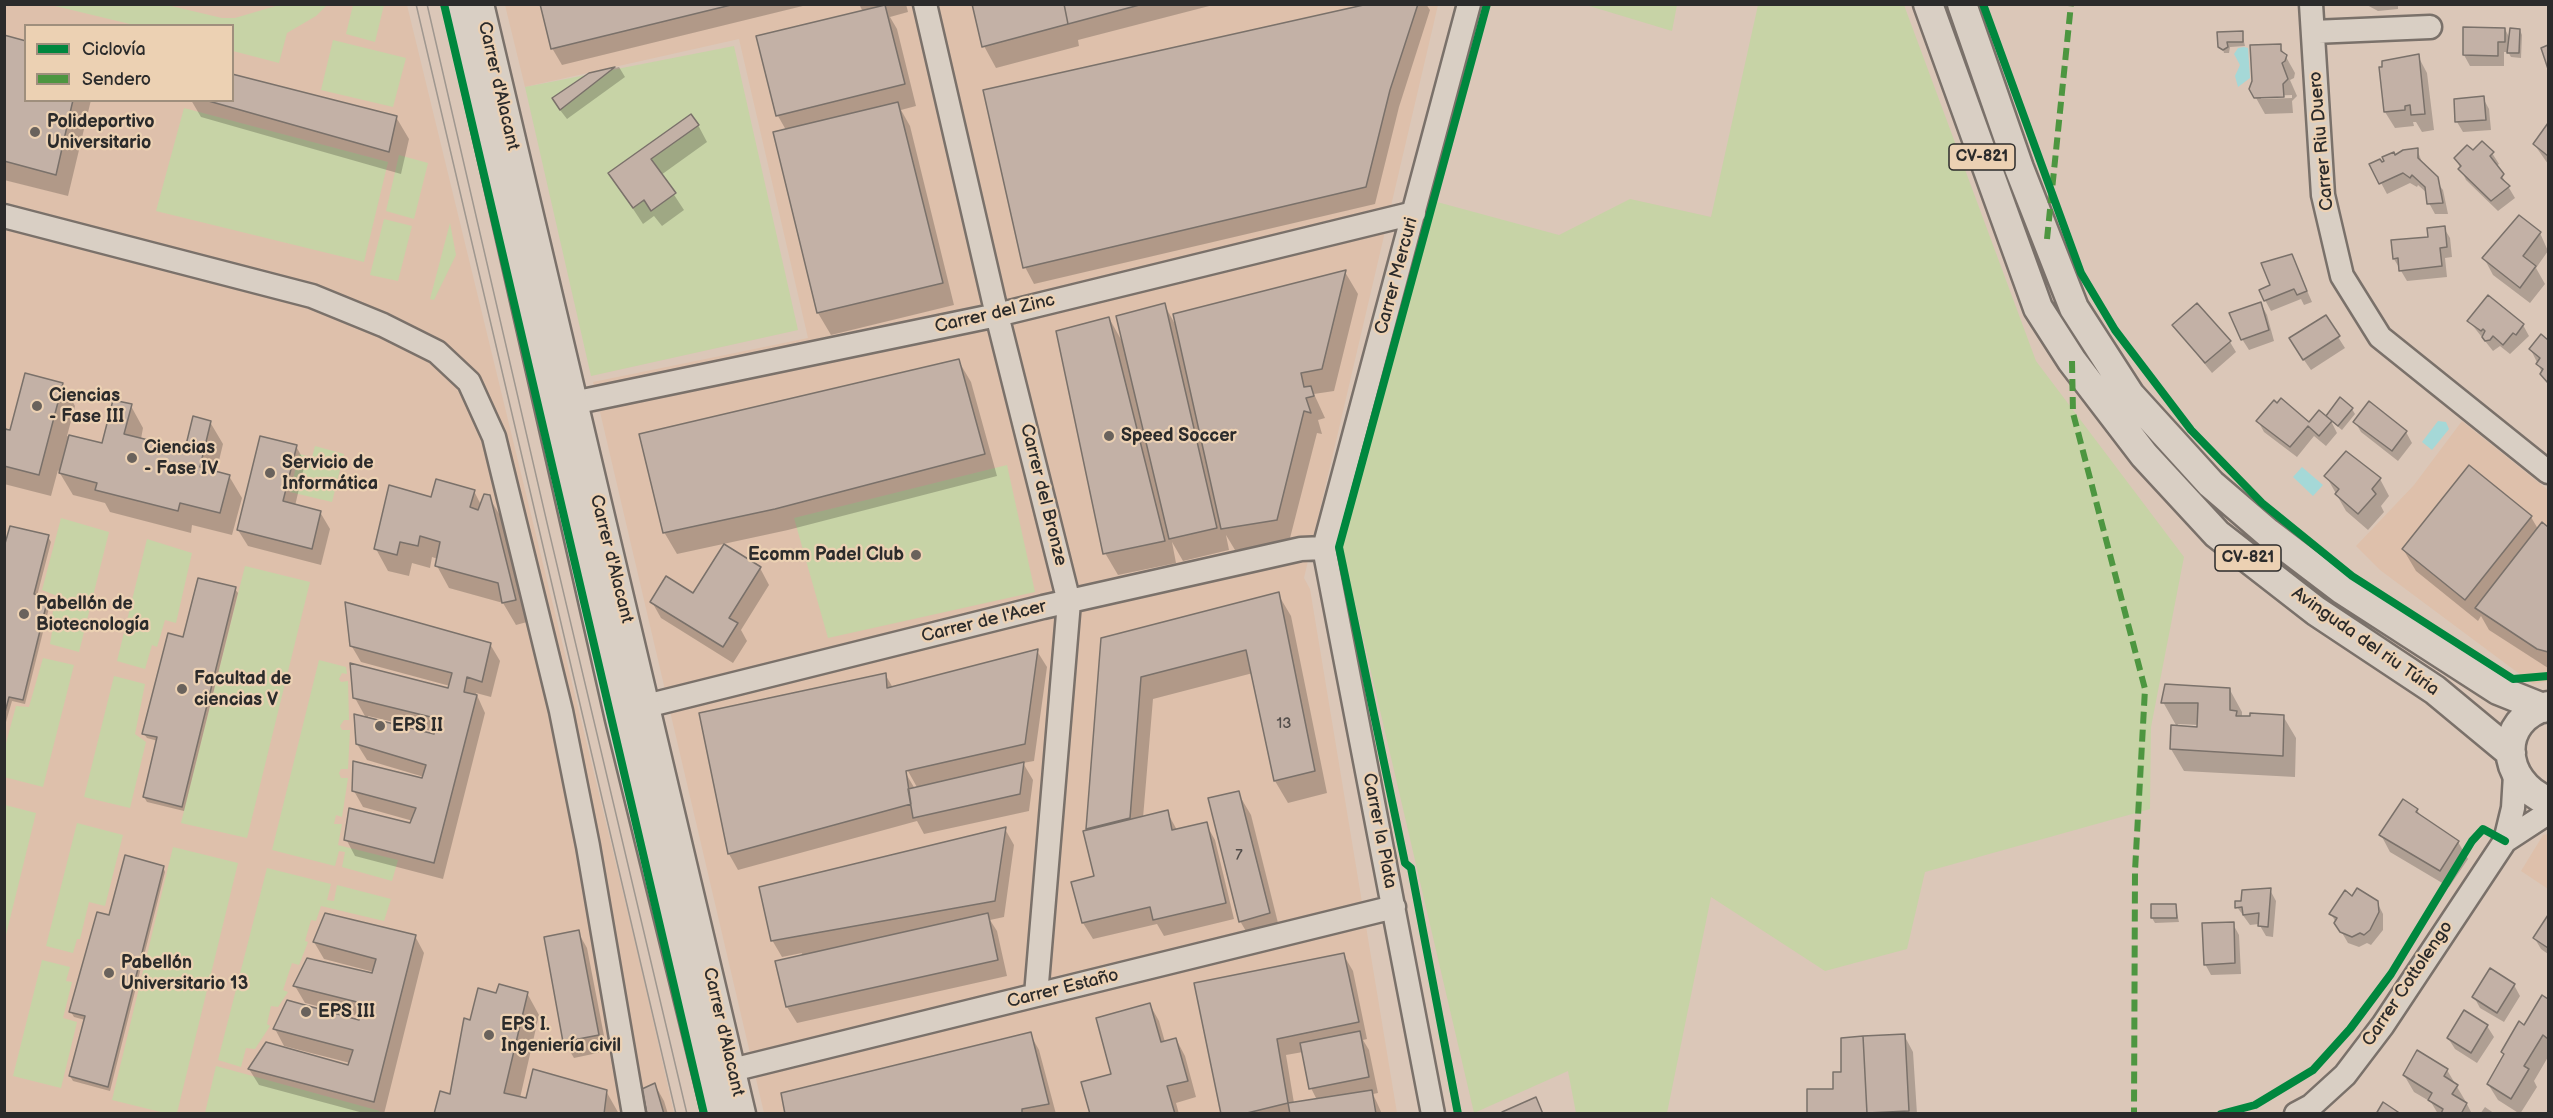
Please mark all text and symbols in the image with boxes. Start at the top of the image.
street label: Carrer d'Alacant [473,20,523,152]
legend [24,24,234,102]
text: Ciclovía [82,39,146,60]
text: Sendero [82,69,151,90]
street label: Carrer Riu Duero [2305,70,2339,212]
place label: Polideportivo Universitario [47,111,154,154]
marker: Polideportivo Universitario [28,125,42,139]
road number: CV-821 [1949,144,2015,170]
street label: Carrer Mercuri [1371,215,1423,337]
street label: Carrer del Zinc [933,290,1057,338]
place label: Ciencias - Fase III [49,385,124,428]
marker: Ciencias - Fase III [30,399,44,413]
street label: Carrer del Bronze [1015,422,1071,568]
place label: Speed Soccer [1121,425,1237,447]
marker: Speed Soccer [1102,429,1116,443]
place label: Ciencias - Fase IV [144,437,218,480]
marker: Ciencias - Fase IV [125,451,139,465]
place label: Servicio de Informática [282,452,378,494]
marker: Servicio de Informática [263,466,277,480]
street label: Carrer d'Alacant [585,493,637,625]
place label: Ecomm Padel Club [748,544,904,566]
road number: CV-821 [2215,545,2281,571]
marker: Ecomm Padel Club [909,548,923,562]
street label: Avinguda del riu Túria [2287,583,2443,701]
place label: Pabellón de Biotecnología [36,593,149,636]
street label: Carrer de l'Acer [919,596,1049,648]
marker: Pabellón de Biotecnología [17,607,31,621]
place label: Facultad de ciencias V [194,668,291,710]
marker: Facultad de ciencias V [175,682,189,696]
place label: EPS II [392,715,443,737]
house number: 13 [1276,715,1292,733]
marker: EPS II [373,719,387,733]
street label: Carrer la Plata [1357,771,1401,891]
house number: 7 [1235,847,1243,865]
street label: Carrer Cottolengo [2358,917,2458,1051]
place label: Pabellón Universitario 13 [121,952,248,994]
street label: Carrer Estaño [1005,965,1121,1013]
marker: Pabellón Universitario 13 [102,966,116,980]
street label: Carrer d'Alacant [698,966,748,1098]
place label: EPS III [318,1001,375,1023]
marker: EPS III [299,1005,313,1019]
place label: EPS I. Ingeniería civil [501,1014,621,1056]
marker: EPS I. Ingeniería civil [482,1028,496,1042]

